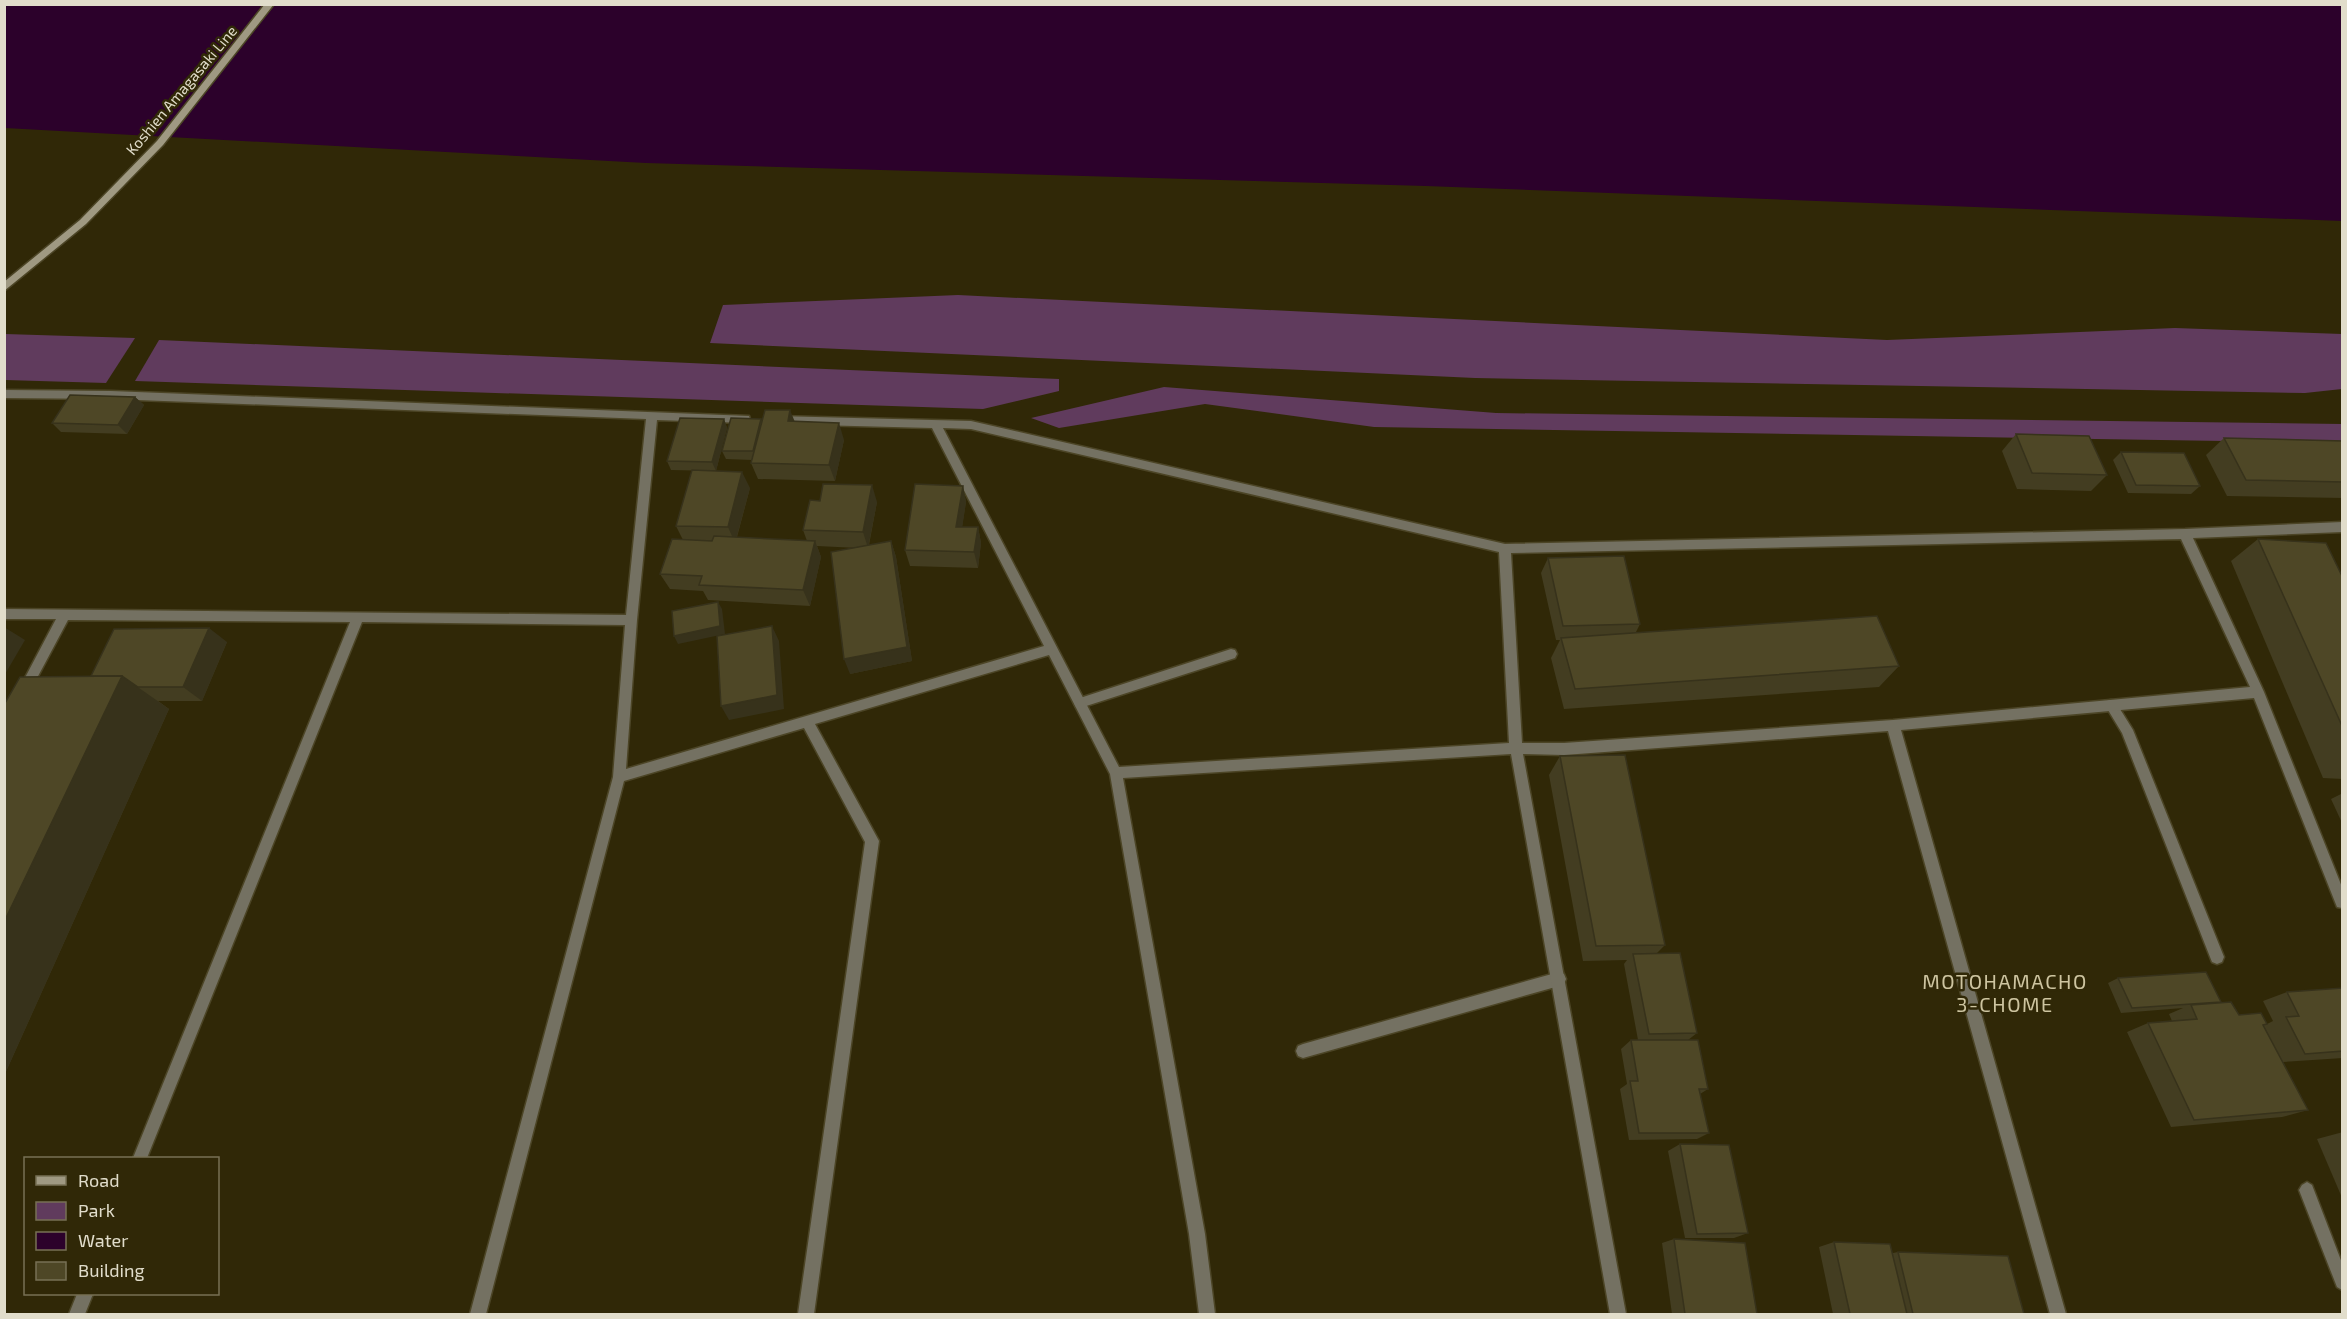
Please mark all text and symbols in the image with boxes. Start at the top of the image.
street label: Koshien Amagasaki Line [122,22,240,158]
district label: MOTOHAMACHO 3-CHOME [1922,969,2088,1016]
legend [24,1157,219,1295]
text: Road [78,1169,119,1191]
text: Park [78,1199,115,1221]
text: Water [78,1229,128,1251]
text: Building [78,1259,145,1281]

